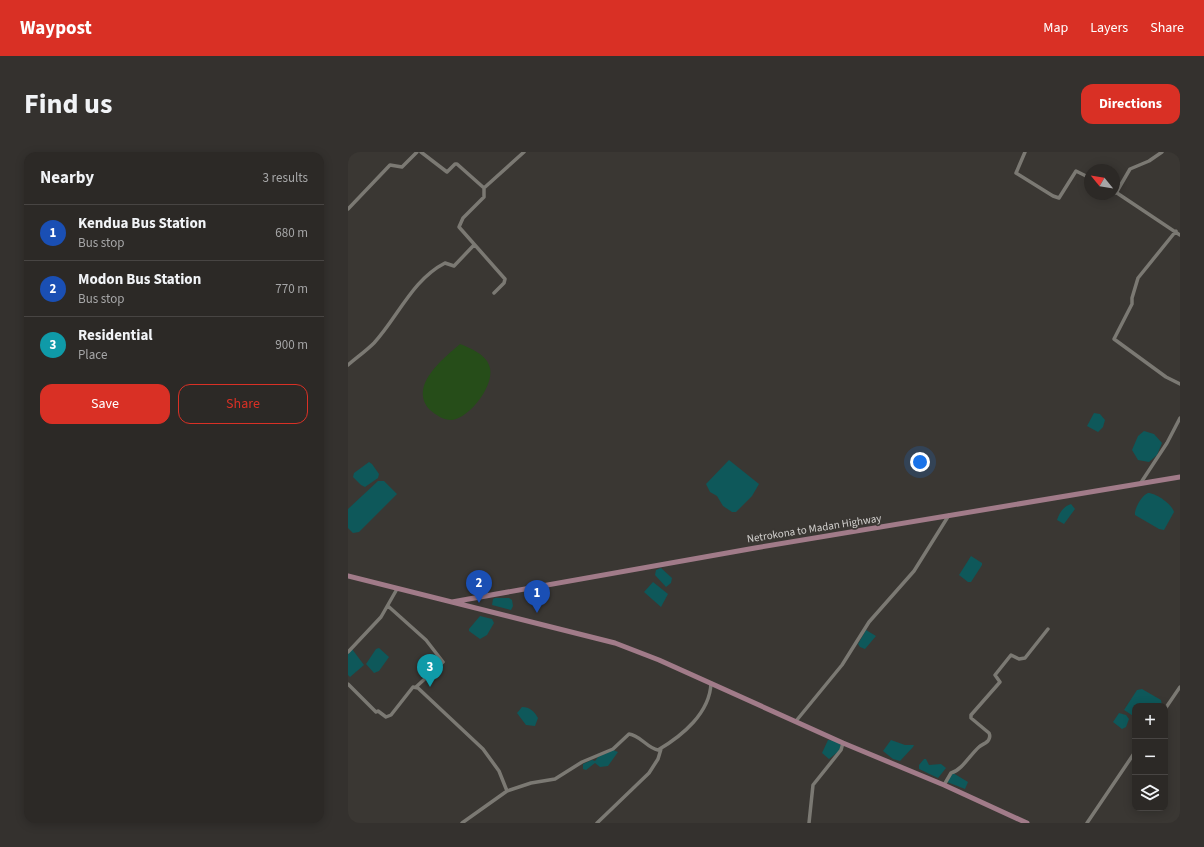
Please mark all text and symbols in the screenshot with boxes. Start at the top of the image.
text: Waypost [20,15,92,42]
text: Map [1043,18,1068,38]
text: Layers [1090,18,1128,38]
text: Share [1150,18,1184,38]
text: Find us [24,84,112,124]
button: Directions [1081,84,1180,124]
north arrow [1084,164,1120,200]
text: Nearby [40,166,94,190]
text: 3 results [263,169,308,187]
text: Kendua Bus Station [78,213,206,234]
text: 1 [50,224,56,242]
text: 680 m [275,224,308,242]
text: Bus stop [78,234,124,252]
text: Modon Bus Station [78,269,201,290]
text: 2 [50,280,56,298]
text: 770 m [275,280,308,298]
text: Bus stop [78,290,124,308]
text: Residential [78,325,153,346]
text: 3 [50,336,56,354]
text: 900 m [275,336,308,354]
text: Place [78,346,107,364]
button: Save [40,384,170,424]
button: Share [178,384,308,424]
your location [910,452,930,472]
street label: Netrokona to Madan Highway [746,510,882,547]
pin: 2 [466,570,492,603]
pin: 1 [524,580,550,613]
pin: 3 [417,654,443,687]
map controls [1132,703,1168,811]
button: + [1132,703,1168,739]
button: − [1132,739,1168,775]
button: layers [1132,775,1168,811]

